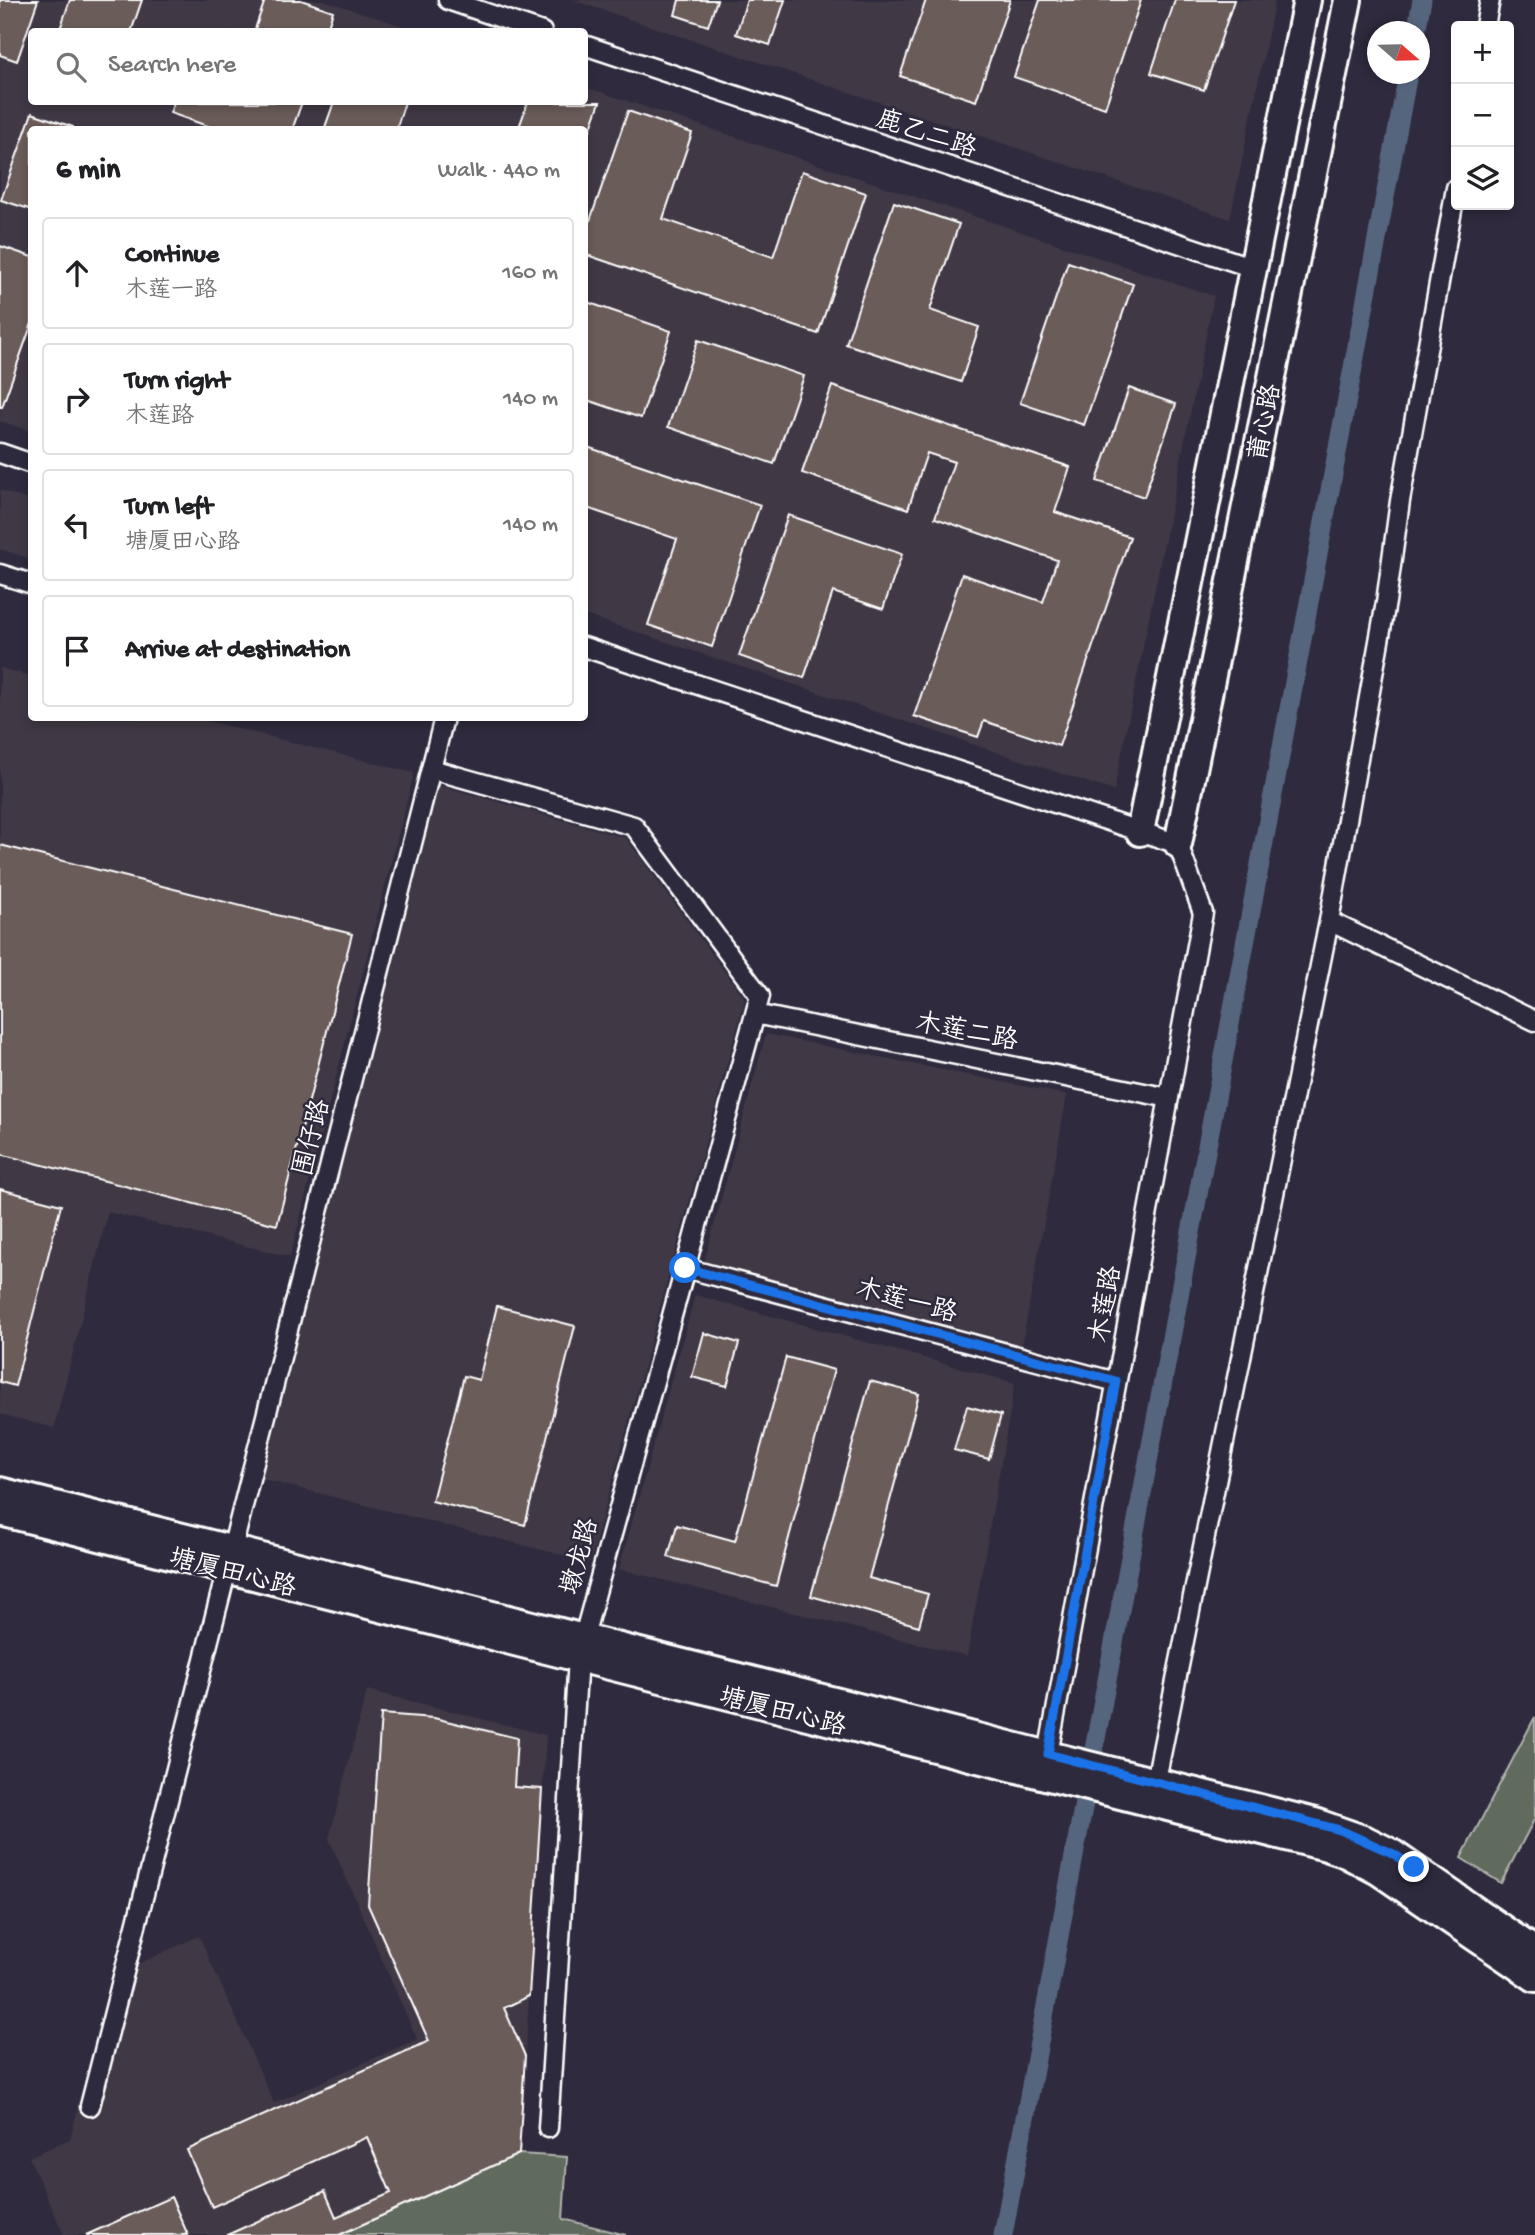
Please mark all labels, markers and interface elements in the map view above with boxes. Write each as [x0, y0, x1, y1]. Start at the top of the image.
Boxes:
north arrow [1367, 21, 1430, 84]
map controls [1451, 21, 1514, 210]
button: + [1451, 21, 1514, 84]
search box [28, 28, 588, 105]
icon: search [52, 48, 90, 86]
text: Search here [108, 51, 236, 82]
button: − [1451, 84, 1514, 147]
street label: 鹿乙二路 [871, 104, 980, 167]
button: layers [1451, 147, 1514, 210]
text: 6 min [56, 154, 120, 189]
text: Walk · 440 m [438, 158, 560, 185]
text: Continue [125, 241, 219, 272]
icon: ahead [58, 254, 96, 292]
text: 160 m [502, 260, 558, 287]
text: 木莲一路 [125, 278, 217, 305]
text: Turn right [125, 367, 229, 398]
icon: right [58, 380, 96, 418]
street label: 莆心路 [1243, 381, 1290, 464]
text: 140 m [503, 386, 558, 413]
text: 木莲路 [125, 404, 194, 431]
text: Turn left [125, 493, 213, 524]
icon: left [58, 506, 96, 544]
text: 140 m [503, 512, 558, 539]
text: 塘厦田心路 [125, 530, 240, 557]
icon: arrive [58, 632, 96, 670]
text: Arrive at destination [125, 636, 350, 667]
street label: 木莲二路 [912, 1007, 1021, 1060]
street label: 围仔路 [288, 1096, 339, 1180]
route start [669, 1252, 700, 1283]
street label: 木莲路 [1084, 1263, 1130, 1346]
street label: 木莲一路 [852, 1273, 961, 1332]
street label: 墩龙路 [555, 1515, 607, 1599]
street label: 塘厦田心路 [165, 1543, 299, 1606]
street label: 塘厦田心路 [715, 1682, 849, 1745]
route end [1398, 1851, 1429, 1882]

